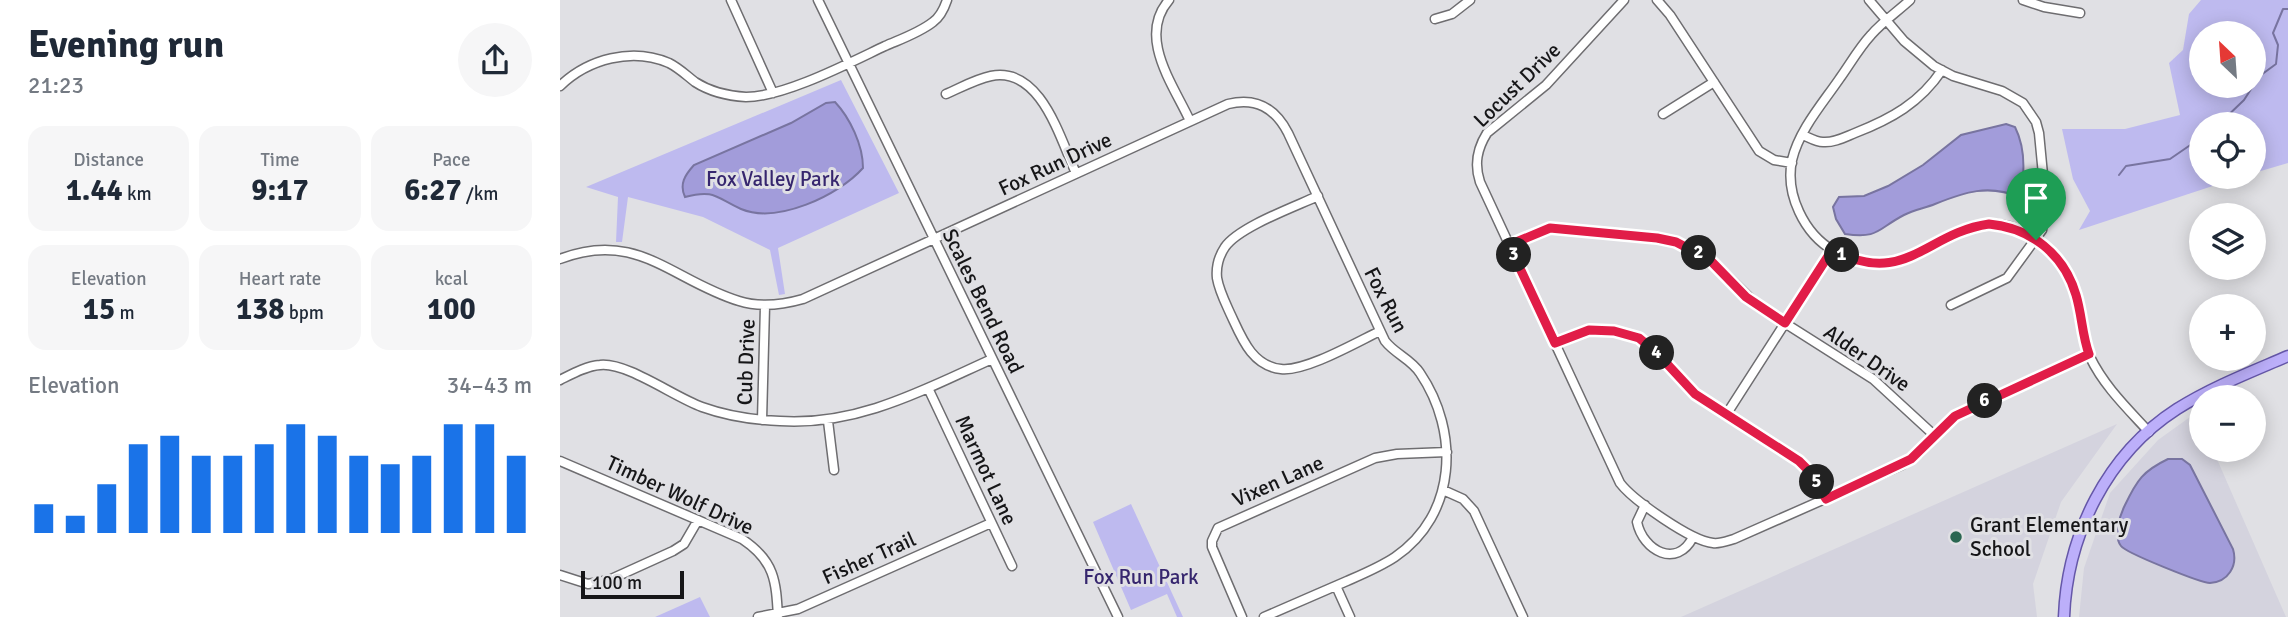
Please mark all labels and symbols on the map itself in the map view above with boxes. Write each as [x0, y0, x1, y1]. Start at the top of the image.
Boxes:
north arrow [2189, 21, 2266, 98]
street label: Locust Drive [1468, 37, 1566, 133]
street label: Fox Run Drive [994, 126, 1116, 202]
park label: Fox Valley Park [706, 166, 840, 192]
pin [2006, 168, 2066, 240]
street label: Scales Bend Road [937, 224, 1029, 378]
pin: 2 [1682, 236, 1716, 270]
pin: 3 [1496, 238, 1532, 272]
pin: 1 [1824, 238, 1860, 272]
street label: Fox Run [1358, 263, 1414, 337]
street label: Cub Drive [731, 318, 761, 406]
street label: Alder Drive [1819, 319, 1915, 397]
pin: 4 [1640, 336, 1674, 370]
pin: 6 [1968, 384, 2002, 418]
street label: Marmot Lane [949, 411, 1023, 529]
street label: Vixen Lane [1228, 449, 1328, 513]
street label: Timber Wolf Drive [602, 450, 758, 540]
pin: 5 [1800, 464, 1834, 500]
place label: Grant Elementary School [1970, 512, 2128, 562]
street label: Fisher Trail [818, 526, 920, 590]
marker: Grant Elementary School [1948, 529, 1964, 545]
park label: Fox Run Park [1083, 564, 1199, 590]
scale bar [581, 568, 684, 600]

